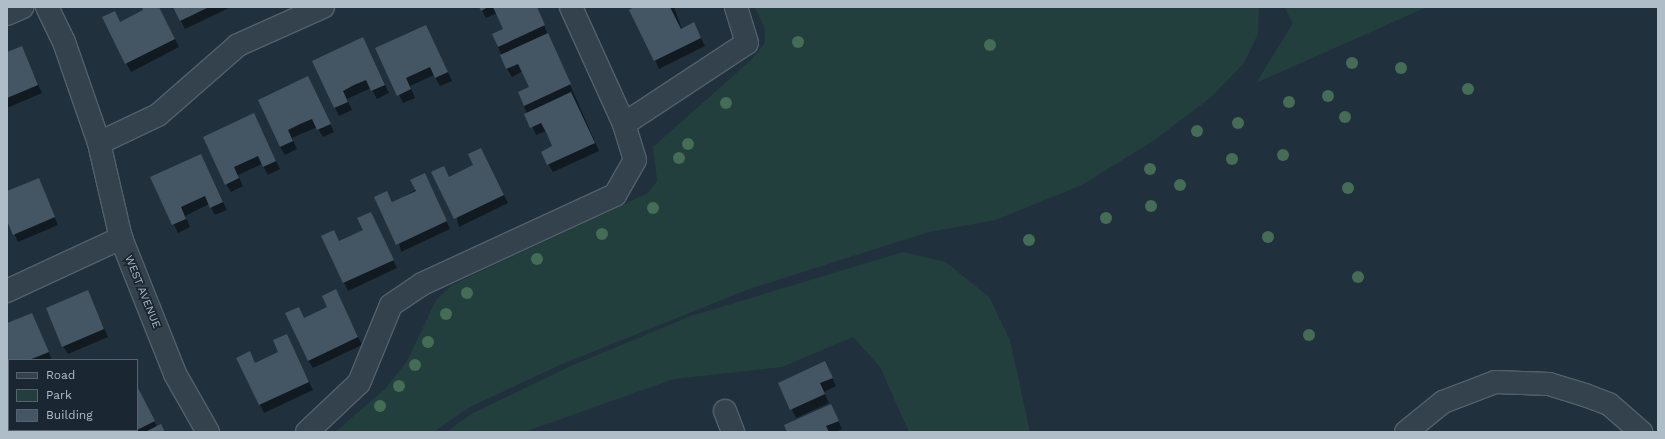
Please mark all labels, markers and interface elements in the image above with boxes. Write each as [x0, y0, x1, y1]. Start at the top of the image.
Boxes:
street label: WEST AVENUE [121, 253, 163, 331]
legend [8, 359, 138, 431]
text: Road [46, 368, 75, 382]
text: Park [46, 388, 72, 402]
text: Building [46, 408, 93, 422]

